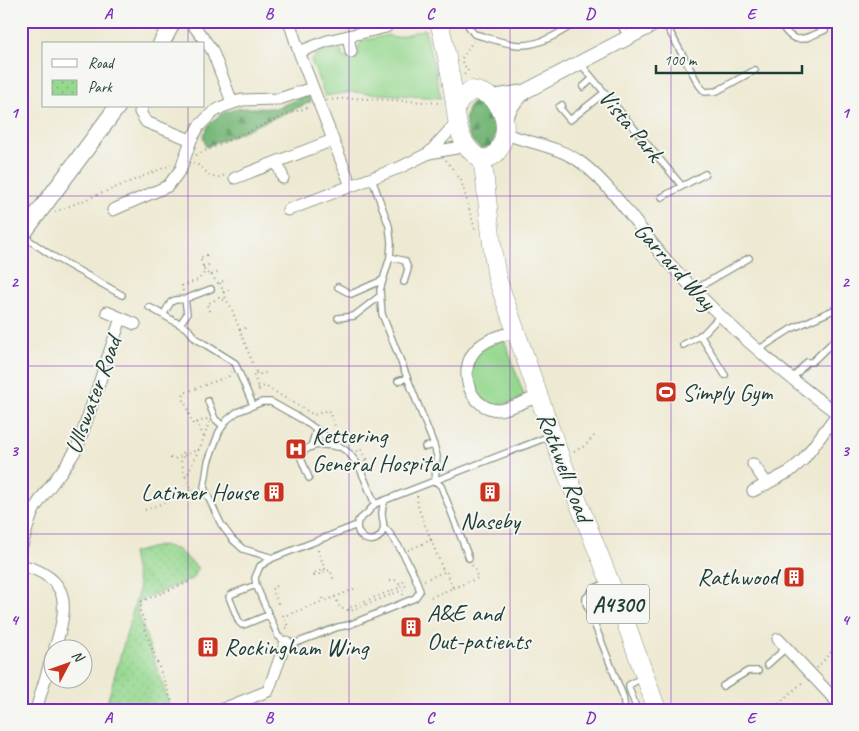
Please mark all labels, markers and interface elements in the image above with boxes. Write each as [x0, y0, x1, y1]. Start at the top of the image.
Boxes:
text: A [104, 4, 114, 24]
text: B [265, 4, 275, 24]
text: C [426, 4, 436, 24]
text: D [585, 4, 596, 24]
text: E [747, 4, 758, 24]
legend [42, 42, 205, 108]
scale bar [656, 42, 803, 74]
text: 100 m [664, 51, 698, 70]
text: Road [88, 54, 115, 73]
text: Park [88, 78, 113, 97]
street label: Vista Park [592, 83, 671, 169]
text: 1 [10, 103, 19, 123]
text: 1 [841, 103, 850, 123]
street label: Garrard Way [628, 216, 724, 318]
text: 2 [10, 272, 19, 292]
text: 2 [841, 272, 850, 292]
street label: Ullswater Road [58, 329, 129, 458]
place label: Simply Gym [682, 377, 773, 407]
sports icon: Simply Gym [654, 380, 678, 404]
street label: Rothwell Road [530, 408, 601, 529]
place label: Kettering General Hospital [312, 420, 448, 478]
hospital icon: Kettering General Hospital [284, 437, 308, 461]
text: 3 [10, 441, 19, 461]
text: 3 [841, 441, 850, 461]
place label: Latimer House [141, 477, 260, 507]
building icon: Latimer House [262, 480, 286, 504]
building icon: Naseby [478, 480, 502, 504]
place label: Naseby [460, 506, 522, 536]
place label: Rathwood [697, 562, 782, 592]
building icon: Rathwood [782, 565, 806, 589]
road number: A4300 [587, 584, 649, 624]
place label: A&E and Out-patients [427, 598, 532, 656]
text: 4 [10, 610, 19, 630]
text: 4 [841, 610, 850, 630]
building icon: A&E and Out-patients [399, 615, 423, 639]
place label: Rockingham Wing [224, 632, 370, 662]
building icon: Rockingham Wing [196, 635, 220, 659]
north arrow [42, 638, 92, 688]
text: N [68, 647, 88, 666]
text: A [104, 708, 114, 728]
text: B [265, 708, 275, 728]
text: C [426, 708, 436, 728]
text: D [585, 708, 596, 728]
text: E [747, 708, 758, 728]

